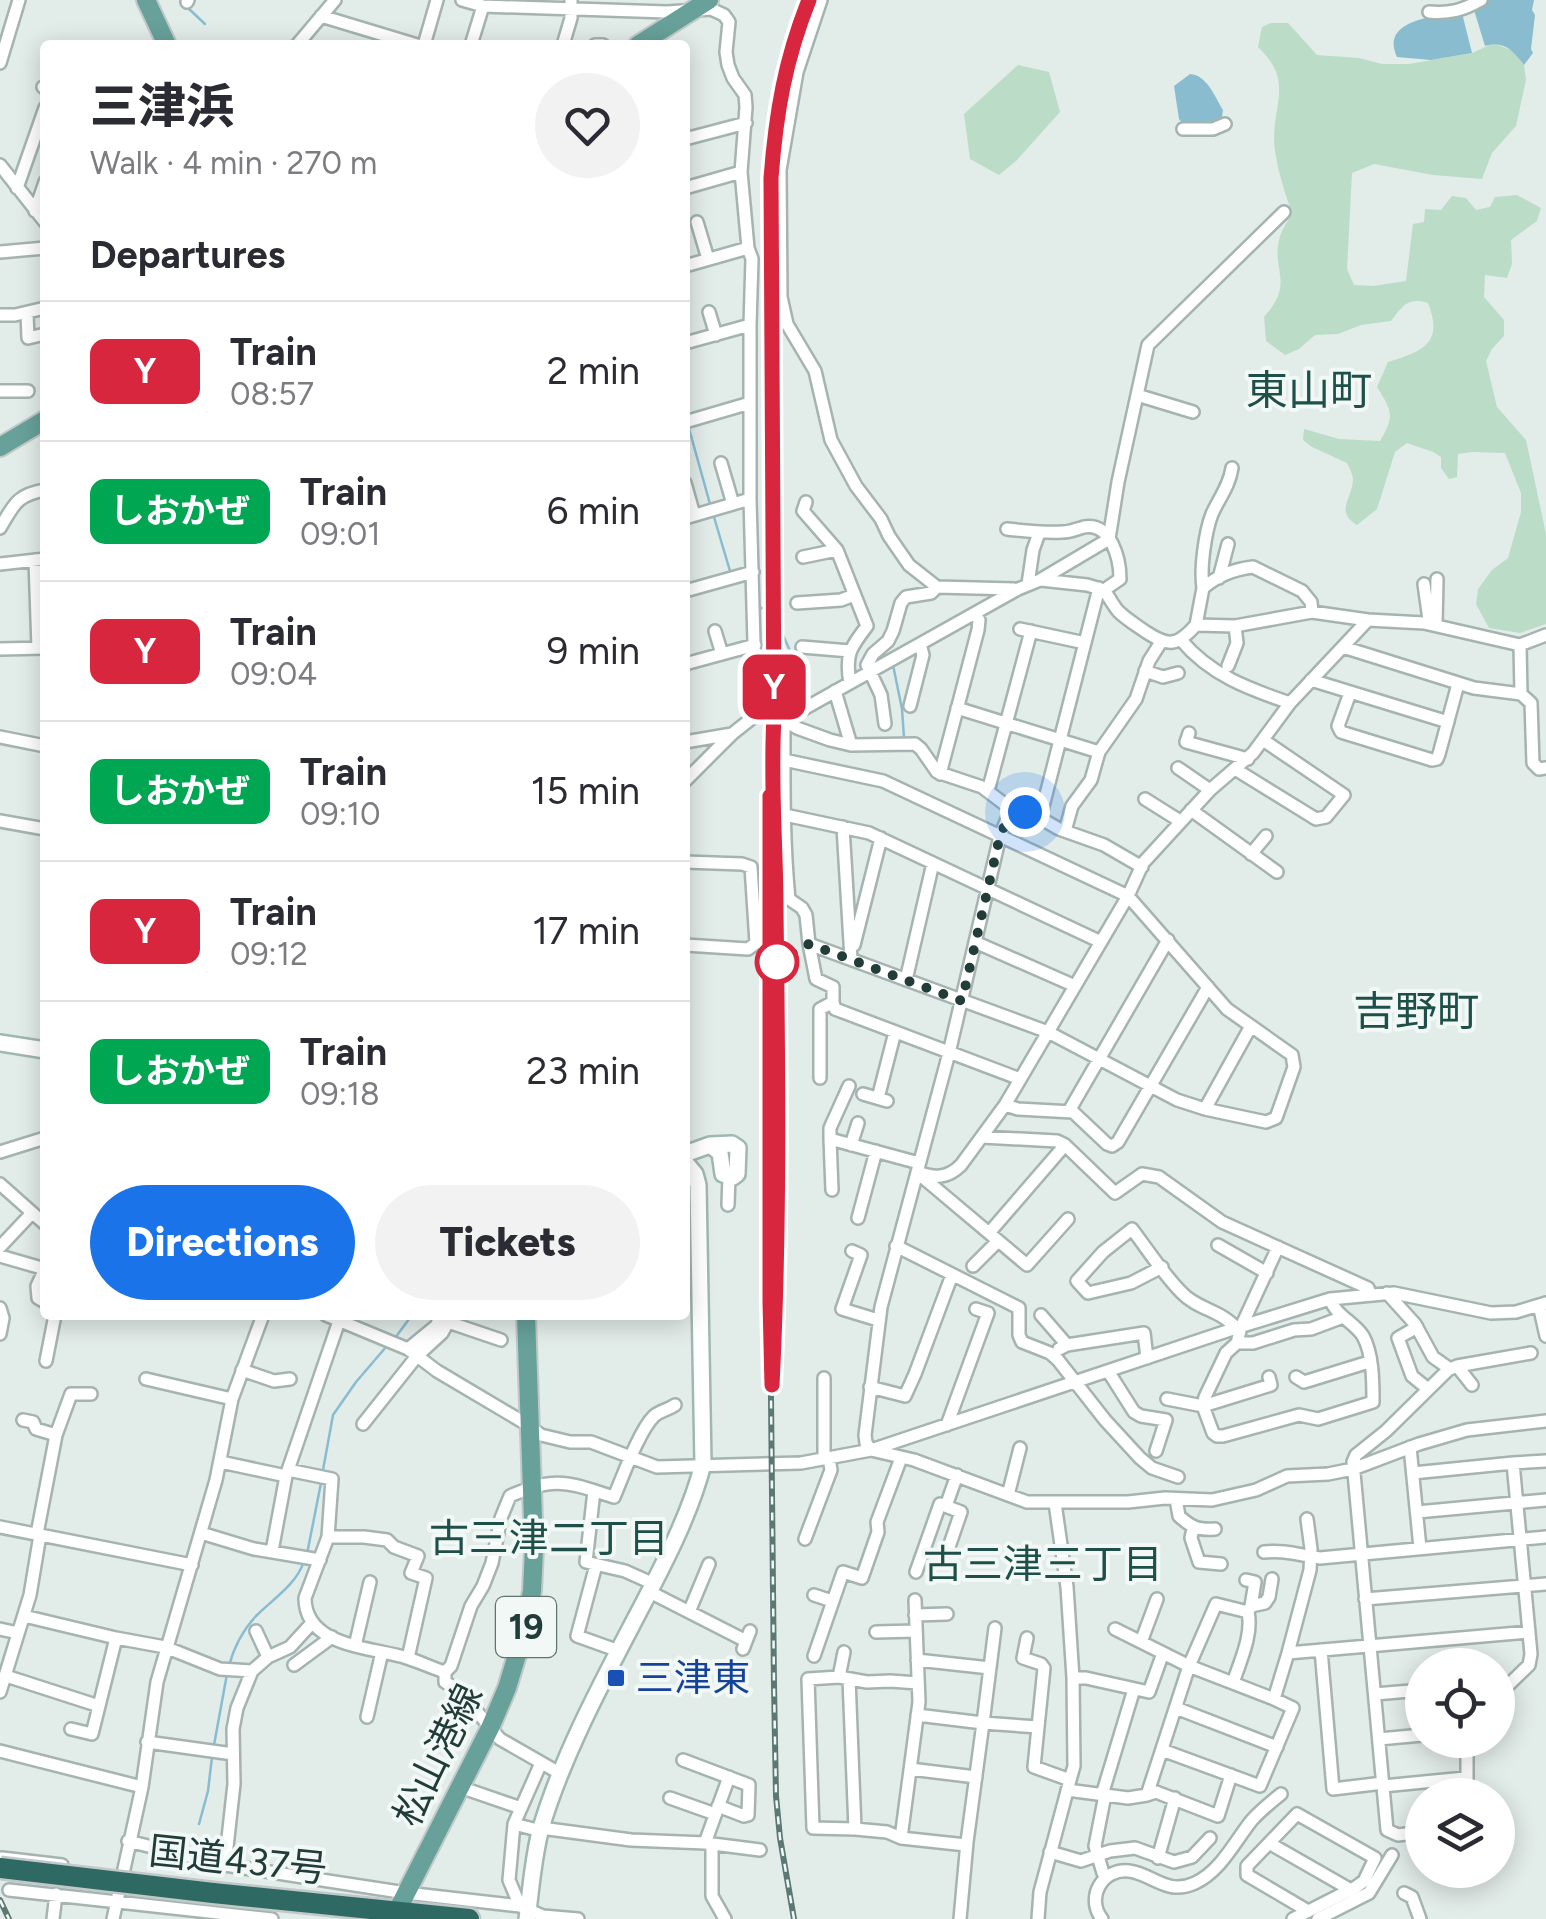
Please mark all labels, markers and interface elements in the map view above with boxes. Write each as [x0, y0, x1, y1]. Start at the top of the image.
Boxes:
button: heart [535, 73, 640, 178]
text: 三津浜 [90, 77, 234, 135]
text: Walk · 4 min · 270 m [90, 144, 377, 182]
text: Departures [90, 232, 285, 278]
text: Train [230, 329, 317, 375]
text: 2 min [547, 348, 640, 394]
text: Y [134, 350, 156, 392]
district label: 東山町 [1246, 365, 1372, 416]
text: 08:57 [230, 375, 314, 413]
text: Train [300, 469, 387, 515]
text: 6 min [547, 488, 640, 534]
text: しおかぜ [110, 490, 250, 532]
text: 09:01 [300, 515, 380, 553]
text: Train [230, 609, 317, 655]
text: 9 min [547, 628, 640, 674]
text: Y [134, 630, 156, 672]
line badge: Y [742, 654, 806, 720]
text: 09:04 [230, 655, 317, 693]
text: Y [763, 666, 785, 708]
text: Train [300, 749, 387, 795]
text: 15 min [531, 768, 640, 814]
text: しおかぜ [110, 770, 250, 812]
your location [1000, 787, 1050, 837]
text: 09:10 [300, 795, 380, 833]
text: Train [230, 889, 317, 935]
text: 17 min [532, 908, 640, 954]
text: Y [134, 910, 156, 952]
text: 09:12 [230, 935, 308, 973]
unlabelled marker [756, 941, 798, 983]
district label: 吉野町 [1353, 986, 1479, 1037]
text: Train [300, 1029, 387, 1075]
text: 23 min [526, 1048, 640, 1094]
text: しおかぜ [110, 1050, 250, 1092]
text: 09:18 [300, 1075, 380, 1113]
button: Directions [90, 1185, 355, 1300]
button: Tickets [375, 1185, 640, 1300]
district label: 古三津二丁目 [429, 1514, 669, 1562]
district label: 古三津三丁目 [923, 1540, 1163, 1588]
road number: 19 [496, 1597, 556, 1657]
map controls [1405, 1648, 1515, 1888]
button: locate [1405, 1648, 1515, 1758]
place label: 三津東 [636, 1655, 750, 1701]
marker: 三津東 [605, 1667, 627, 1689]
street label: 松山港線 [384, 1677, 492, 1833]
button: layers [1405, 1778, 1515, 1888]
street label: 国道437号 [147, 1828, 329, 1892]

